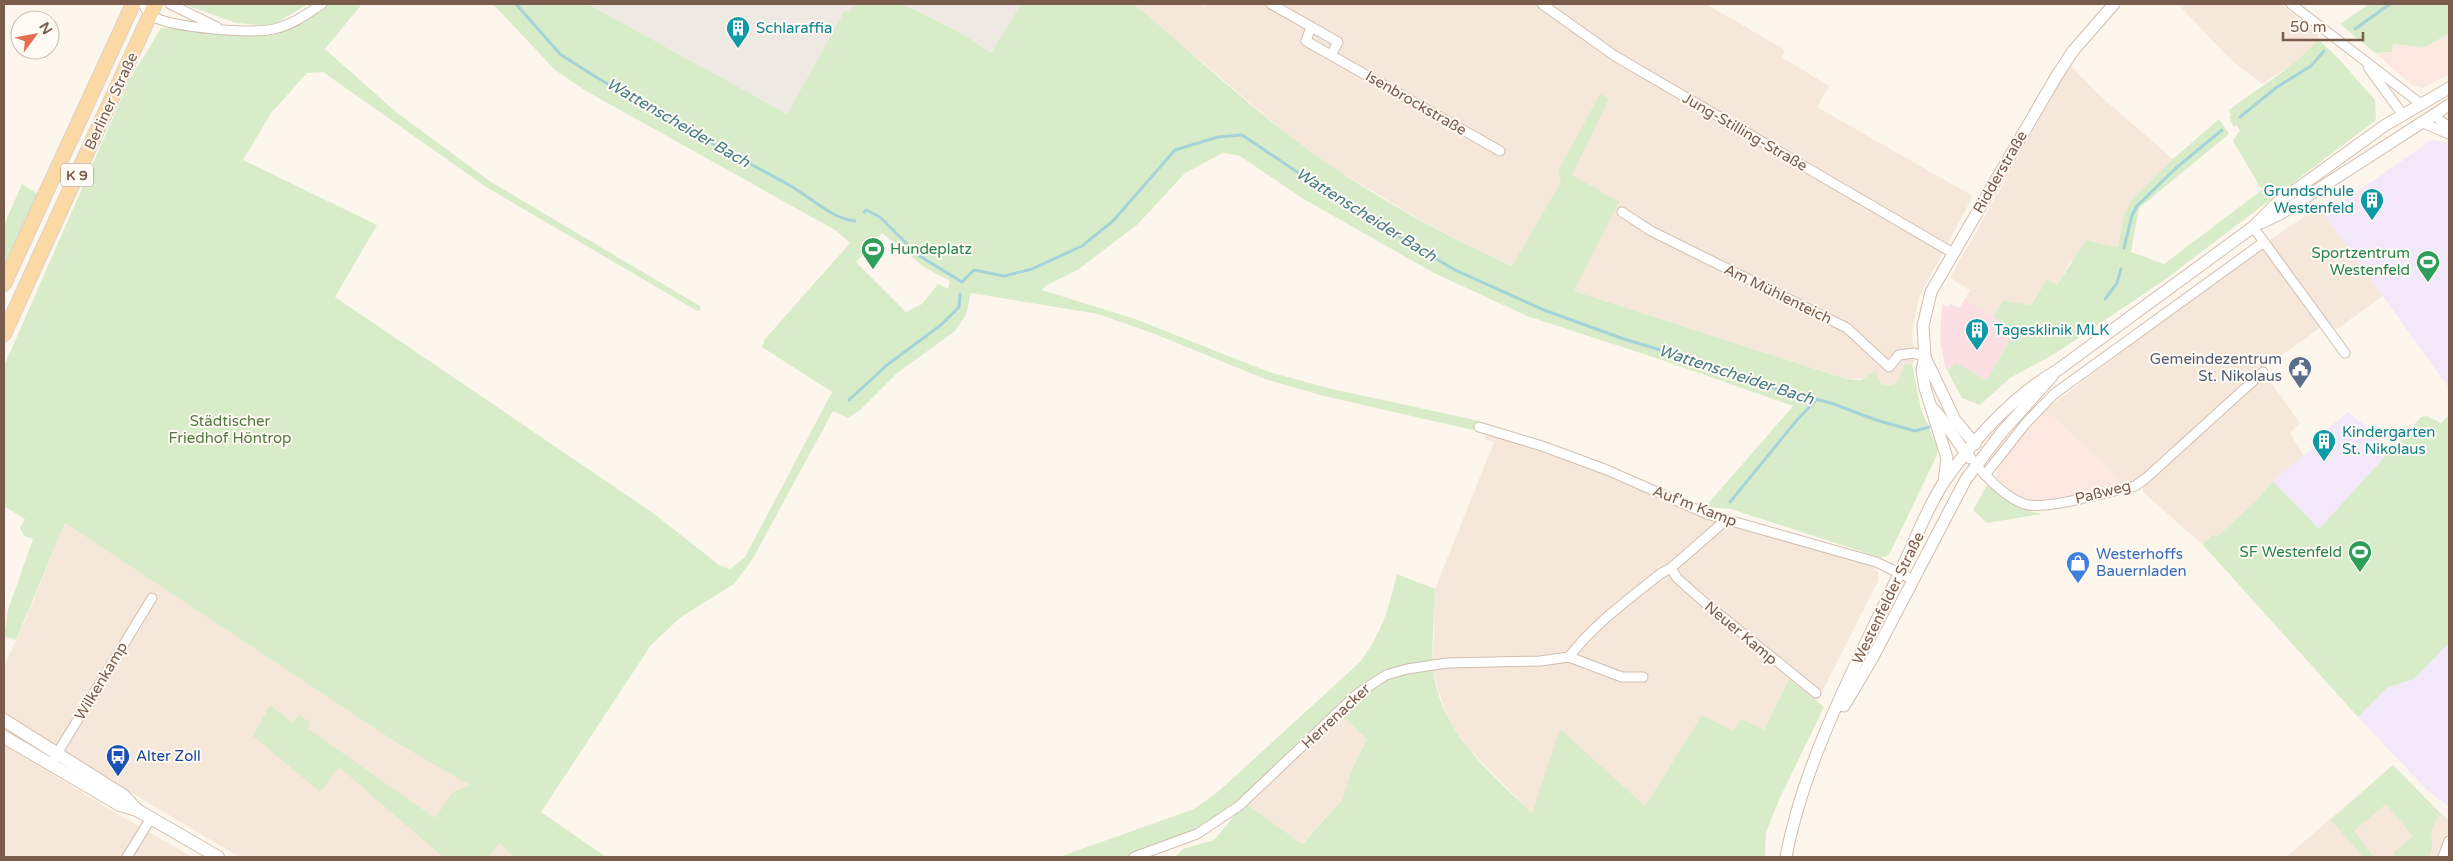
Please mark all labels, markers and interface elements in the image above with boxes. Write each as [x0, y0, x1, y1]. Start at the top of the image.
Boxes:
north arrow [10, 10, 60, 60]
scale bar [2283, 10, 2363, 42]
building icon: Schlaraffia [725, 15, 751, 49]
text: 50 m [2290, 18, 2327, 36]
text: N [35, 19, 56, 38]
place label: Schlaraffia [756, 19, 832, 37]
street label: Berliner Straße [81, 49, 141, 153]
street label: Isenbrockstraße [1362, 67, 1470, 139]
water label: Wattenscheider Bach [603, 74, 754, 173]
street label: Jung-Stilling-Straße [1679, 89, 1811, 175]
street label: Ridderstraße [1969, 128, 2031, 216]
road number: K 9 [61, 164, 93, 186]
water label: Wattenscheider Bach [1292, 164, 1441, 267]
place label: Grundschule Westenfeld [2264, 182, 2354, 217]
building icon: Grundschule Westenfeld [2359, 187, 2385, 221]
sports icon: Hundeplatz [860, 236, 886, 270]
place label: Hundeplatz [890, 240, 972, 258]
place label: Sportzentrum Westenfeld [2312, 244, 2410, 279]
sports icon: Sportzentrum Westenfeld [2415, 249, 2441, 283]
street label: Am Mühlenteich [1721, 260, 1835, 328]
building icon: Tagesklinik MLK [1964, 317, 1990, 351]
place label: Tagesklinik MLK [1994, 321, 2109, 339]
water label: Wattenscheider Bach [1656, 340, 1817, 410]
place label: Gemeindezentrum St. Nikolaus [2150, 350, 2282, 385]
public building icon: Gemeindezentrum St. Nikolaus [2287, 355, 2313, 389]
park label: Städtischer Friedhof Höntrop [169, 412, 292, 447]
place label: Kindergarten St. Nikolaus [2342, 423, 2435, 458]
building icon: Kindergarten St. Nikolaus [2311, 428, 2337, 462]
street label: Paßweg [2073, 476, 2133, 508]
street label: Auf'm Kamp [1650, 482, 1740, 530]
street label: Westenfelder Straße [1848, 529, 1928, 667]
sports icon: SF Westenfeld [2347, 539, 2373, 573]
place label: SF Westenfeld [2240, 543, 2342, 561]
place label: Westerhoffs Bauernladen [2096, 545, 2187, 580]
shop icon: Westerhoffs Bauernladen [2065, 550, 2091, 584]
street label: Neuer Kamp [1701, 597, 1781, 669]
street label: Wilkenkamp [71, 639, 131, 723]
street label: Herrenacker [1298, 680, 1374, 752]
bus stop icon: Alter Zoll [105, 743, 131, 777]
place label: Alter Zoll [136, 747, 201, 765]

